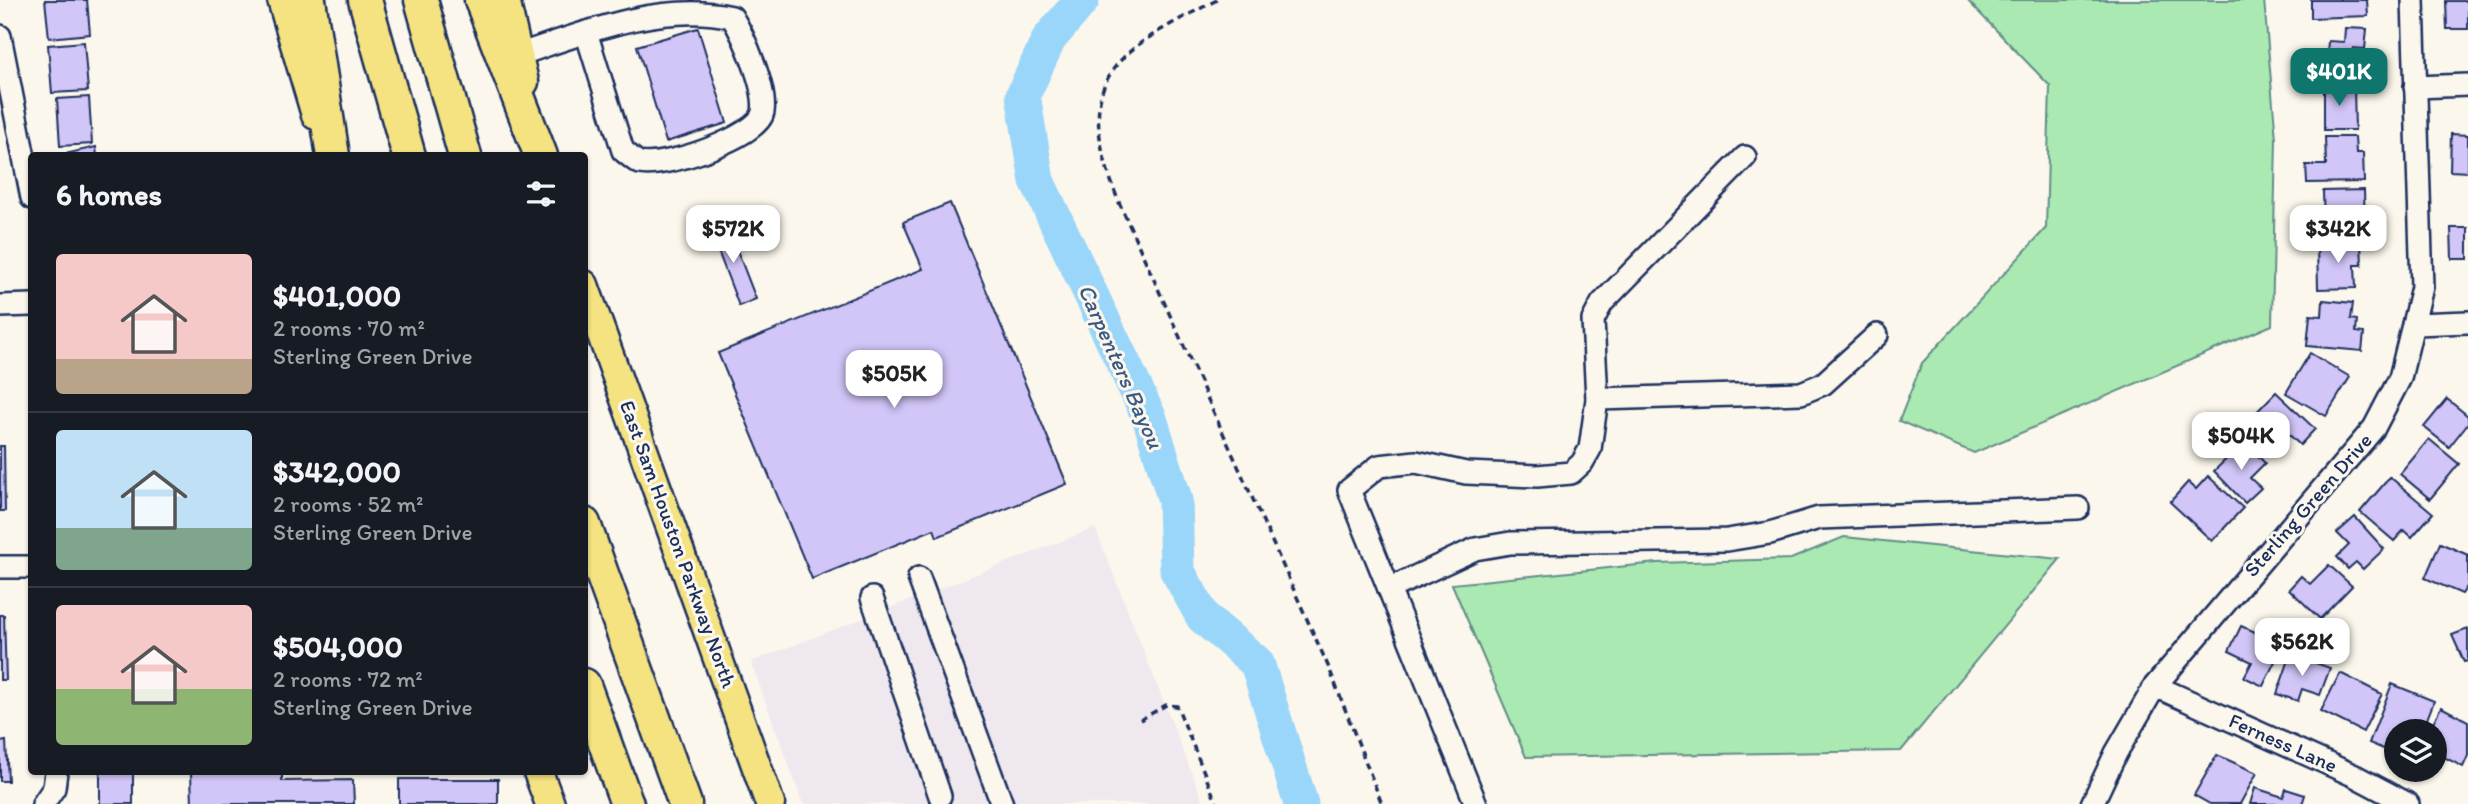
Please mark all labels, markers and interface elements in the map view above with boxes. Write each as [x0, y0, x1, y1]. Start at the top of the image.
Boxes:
pin: $401K [2290, 48, 2388, 108]
text: $401K [2306, 57, 2372, 85]
icon: filters [522, 175, 560, 213]
text: 6 homes [56, 176, 162, 213]
pin: $572K [684, 205, 782, 265]
pin: $342K [2289, 205, 2387, 265]
text: $572K [702, 214, 764, 242]
text: $342K [2306, 214, 2370, 242]
text: $401,000 [273, 277, 401, 314]
water label: Carpenters Bayou [1072, 279, 1170, 454]
icon: home [112, 282, 196, 366]
text: 2 rooms · 70 m² [273, 314, 425, 342]
text: Sterling Green Drive [273, 342, 473, 370]
pin: $505K [845, 350, 943, 410]
text: $505K [862, 359, 926, 387]
street label: East Sam Houston Parkway North [615, 397, 742, 692]
pin: $504K [2192, 412, 2290, 472]
text: $504K [2208, 421, 2274, 449]
street label: Sterling Green Drive [2238, 428, 2377, 582]
text: $342,000 [273, 453, 401, 490]
icon: home [112, 458, 196, 542]
text: 2 rooms · 52 m² [273, 490, 423, 518]
text: Sterling Green Drive [273, 518, 473, 546]
pin: $562K [2253, 618, 2351, 678]
text: $562K [2271, 627, 2333, 655]
text: $504,000 [273, 628, 403, 665]
icon: home [112, 633, 196, 717]
text: 2 rooms · 72 m² [273, 665, 423, 693]
text: Sterling Green Drive [273, 693, 473, 721]
street label: Ferness Lane [2225, 708, 2341, 778]
map controls [2384, 719, 2447, 782]
button: layers [2384, 719, 2447, 782]

